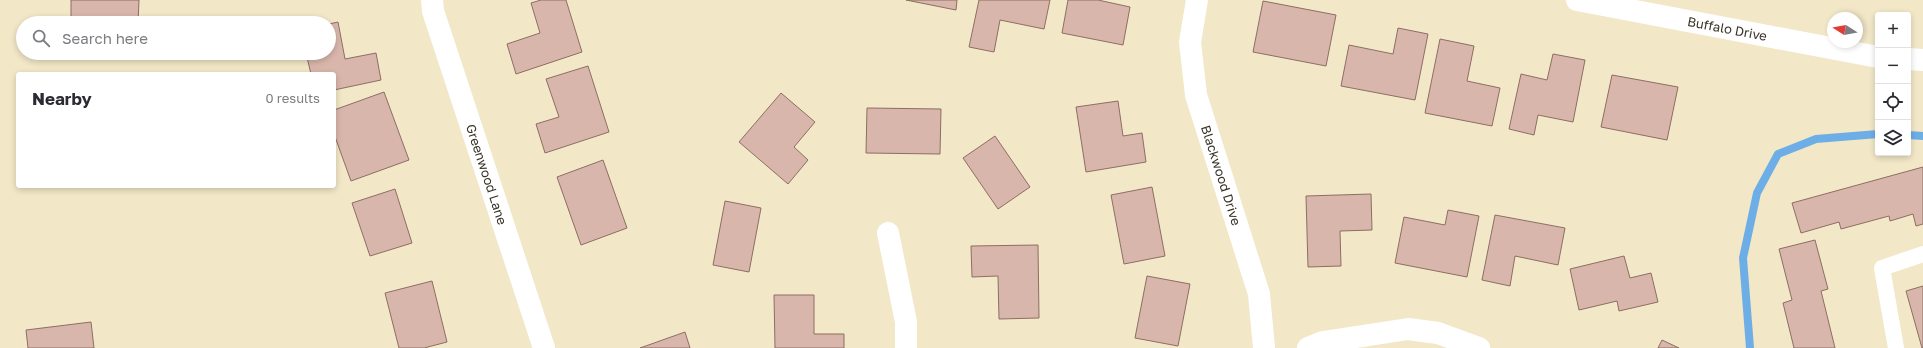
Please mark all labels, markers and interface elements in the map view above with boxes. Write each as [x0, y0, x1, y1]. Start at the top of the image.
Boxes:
north arrow [1827, 12, 1863, 48]
map controls [1875, 12, 1911, 156]
button: + [1875, 12, 1911, 48]
street label: Buffalo Drive [1686, 13, 1768, 44]
search box [16, 16, 336, 60]
icon: search [30, 27, 52, 49]
text: Search here [62, 29, 148, 47]
button: − [1875, 48, 1911, 84]
button: locate [1875, 84, 1911, 120]
text: Nearby [32, 88, 92, 109]
text: 0 results [265, 90, 320, 106]
button: layers [1875, 120, 1911, 156]
street label: Greenwood Lane [463, 122, 511, 227]
street label: Blackwood Drive [1198, 123, 1245, 227]

